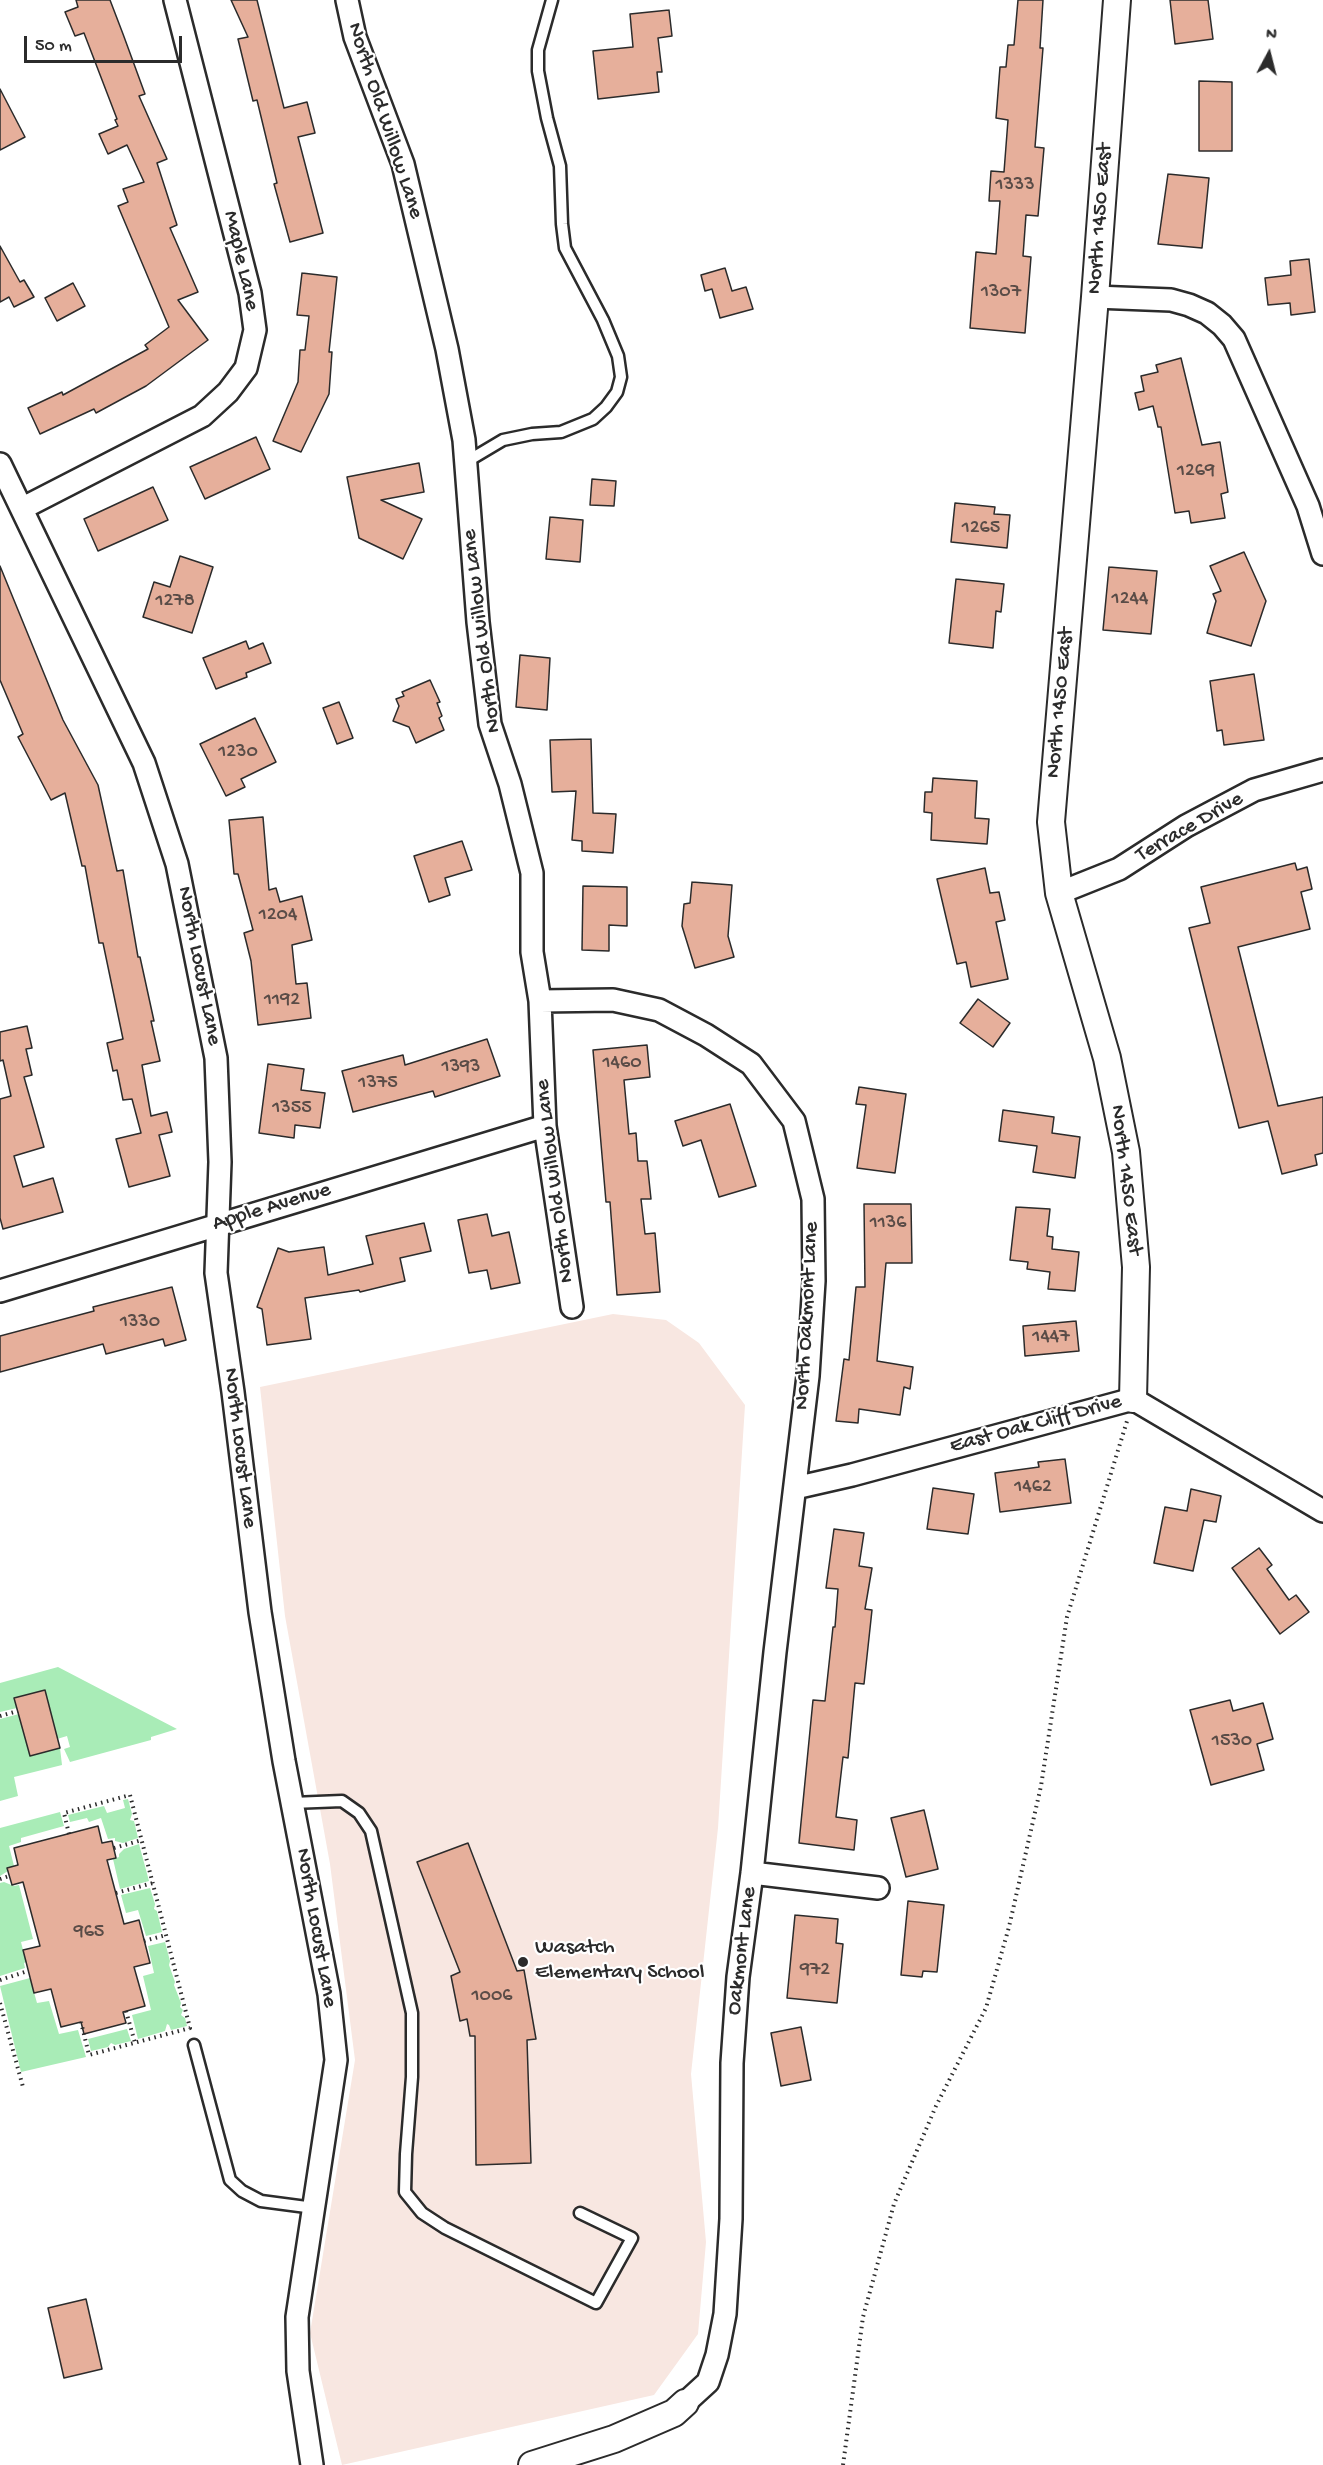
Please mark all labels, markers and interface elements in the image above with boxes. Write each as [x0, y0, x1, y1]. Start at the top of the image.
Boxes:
street label: North Old Willow Lane [340, 20, 428, 222]
scale bar [27, 24, 184, 62]
north arrow [1239, 24, 1299, 84]
text: N [1265, 26, 1278, 46]
text: 50 m [35, 36, 72, 57]
street label: North 1450 East [1083, 143, 1119, 295]
house number: 1333 [995, 174, 1035, 198]
street label: Maple Lane [216, 208, 264, 314]
house number: 1307 [981, 281, 1021, 305]
house number: 1269 [1177, 460, 1215, 484]
house number: 1265 [962, 517, 1000, 541]
street label: North Old Willow Lane [457, 528, 509, 734]
house number: 1244 [1112, 588, 1148, 612]
house number: 1278 [155, 590, 195, 614]
street label: North 1450 East [1041, 627, 1081, 779]
house number: 1230 [218, 741, 258, 765]
street label: Terrace Drive [1132, 787, 1248, 869]
street label: North Locust Lane [170, 884, 226, 1048]
house number: 1204 [259, 904, 297, 928]
house number: 1192 [264, 989, 300, 1013]
house number: 1460 [602, 1052, 642, 1076]
house number: 1393 [442, 1056, 480, 1080]
house number: 1375 [358, 1072, 398, 1096]
street label: North Old Willow Lane [530, 1078, 582, 1284]
house number: 1355 [272, 1097, 312, 1121]
street label: North 1450 East [1103, 1103, 1147, 1257]
street label: Apple Avenue [210, 1178, 334, 1238]
house number: 1136 [870, 1212, 906, 1236]
street label: North Oakmont Lane [790, 1221, 826, 1411]
house number: 1330 [120, 1311, 160, 1335]
house number: 1447 [1032, 1326, 1070, 1350]
street label: North Locust Lane [216, 1366, 262, 1530]
street label: East Oak Cliff Drive [947, 1389, 1125, 1461]
house number: 1462 [1014, 1476, 1052, 1500]
house number: 1530 [1212, 1730, 1252, 1754]
street label: North Locust Lane [288, 1846, 342, 2010]
street label: Oakmont Lane [722, 1885, 764, 2017]
house number: 965 [74, 1921, 104, 1945]
place label: Wasatch Elementary School [535, 1936, 705, 1988]
marker: Wasatch Elementary School [516, 1955, 530, 1969]
house number: 972 [800, 1959, 830, 1983]
house number: 1006 [472, 1985, 512, 2009]

